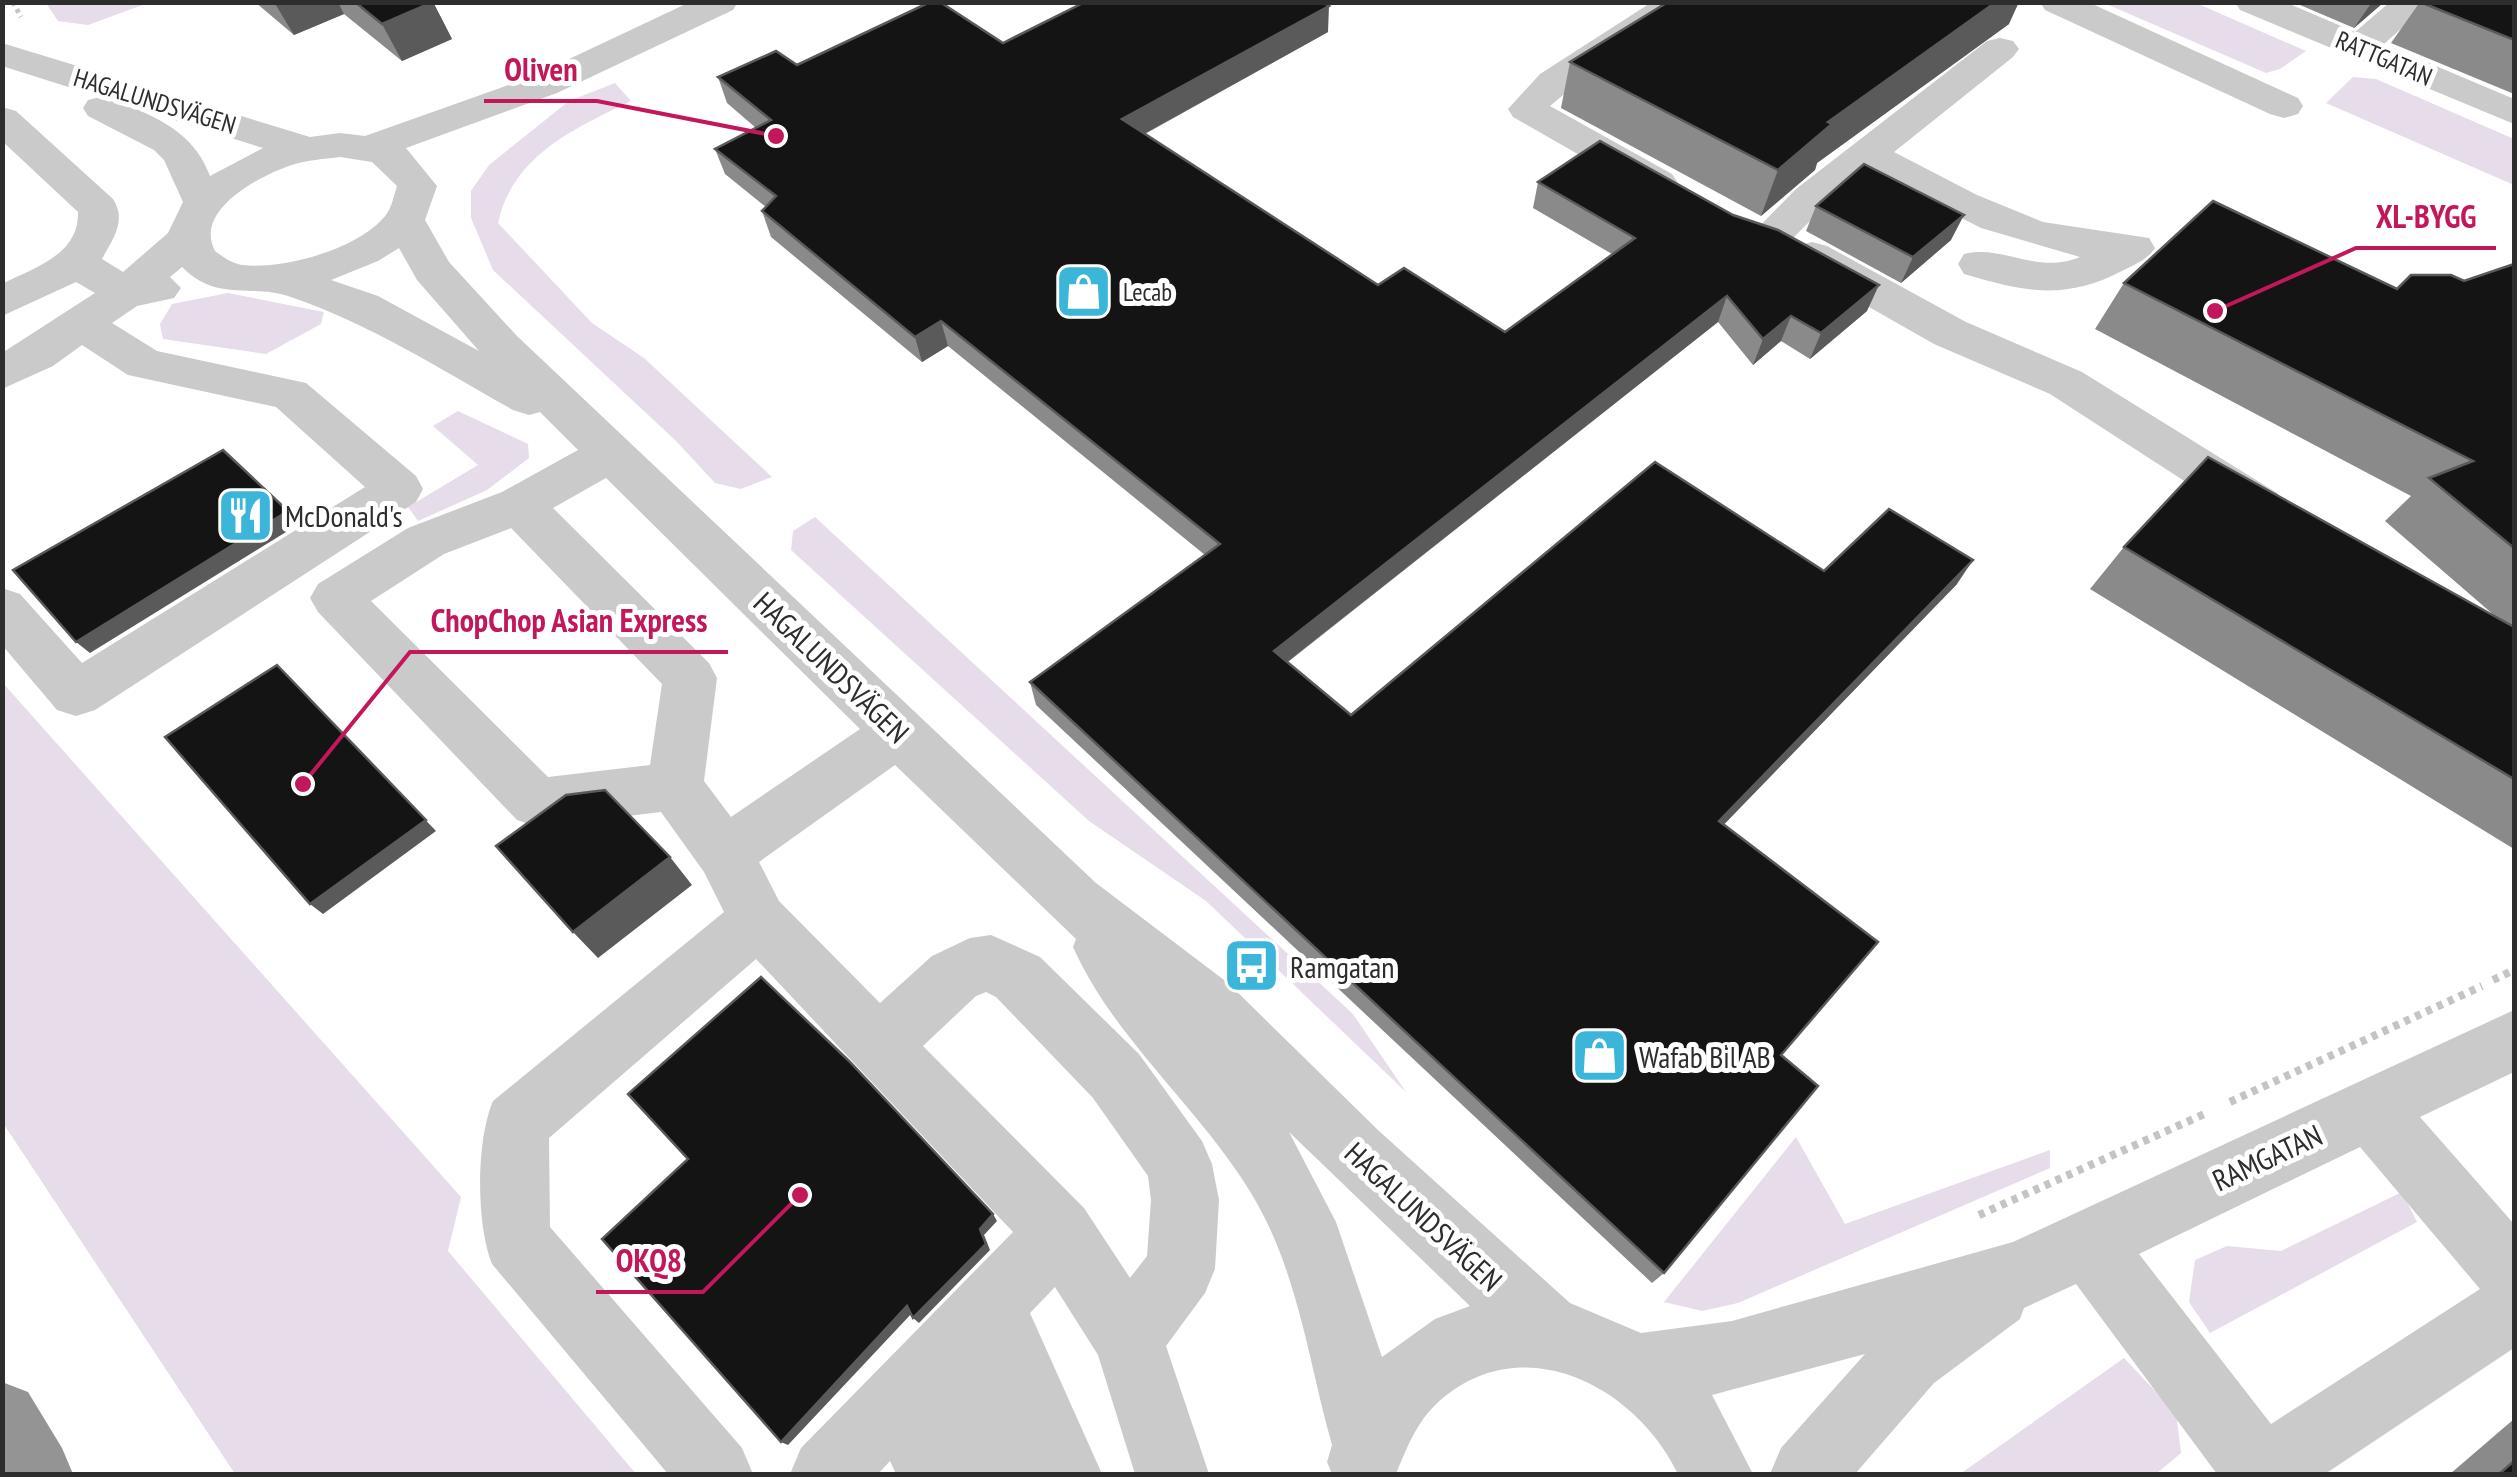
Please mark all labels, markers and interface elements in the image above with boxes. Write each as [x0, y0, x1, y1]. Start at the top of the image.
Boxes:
street label: RATTGATAN [2331, 23, 2437, 93]
callout: Oliven [484, 39, 597, 101]
text: Oliven [504, 48, 578, 90]
street label: HAGALUNDSVÄGEN [70, 61, 240, 141]
callout: XL-BYGG [2356, 186, 2496, 248]
text: XL-BYGG [2376, 195, 2476, 237]
shop icon: Lecab [1054, 262, 1114, 322]
place label: Lecab [1123, 276, 1172, 308]
restaurant icon: McDonald's [216, 485, 276, 545]
place label: McDonald's [285, 496, 403, 535]
street label: HAGALUNDSVÄGEN [746, 583, 918, 751]
callout: ChopChop Asian Express [410, 590, 728, 652]
text: ChopChop Asian Express [431, 599, 707, 641]
bus stop icon: Ramgatan [1221, 936, 1281, 996]
place label: Ramgatan [1290, 947, 1394, 986]
shop icon: Wafab Bil AB [1570, 1026, 1630, 1086]
place label: Wafab Bil AB [1639, 1037, 1771, 1076]
street label: RAMGATAN [2206, 1115, 2328, 1199]
street label: HAGALUNDSVÄGEN [1337, 1133, 1511, 1299]
callout: OKQ8 [596, 1230, 703, 1292]
text: OKQ8 [616, 1239, 682, 1281]

